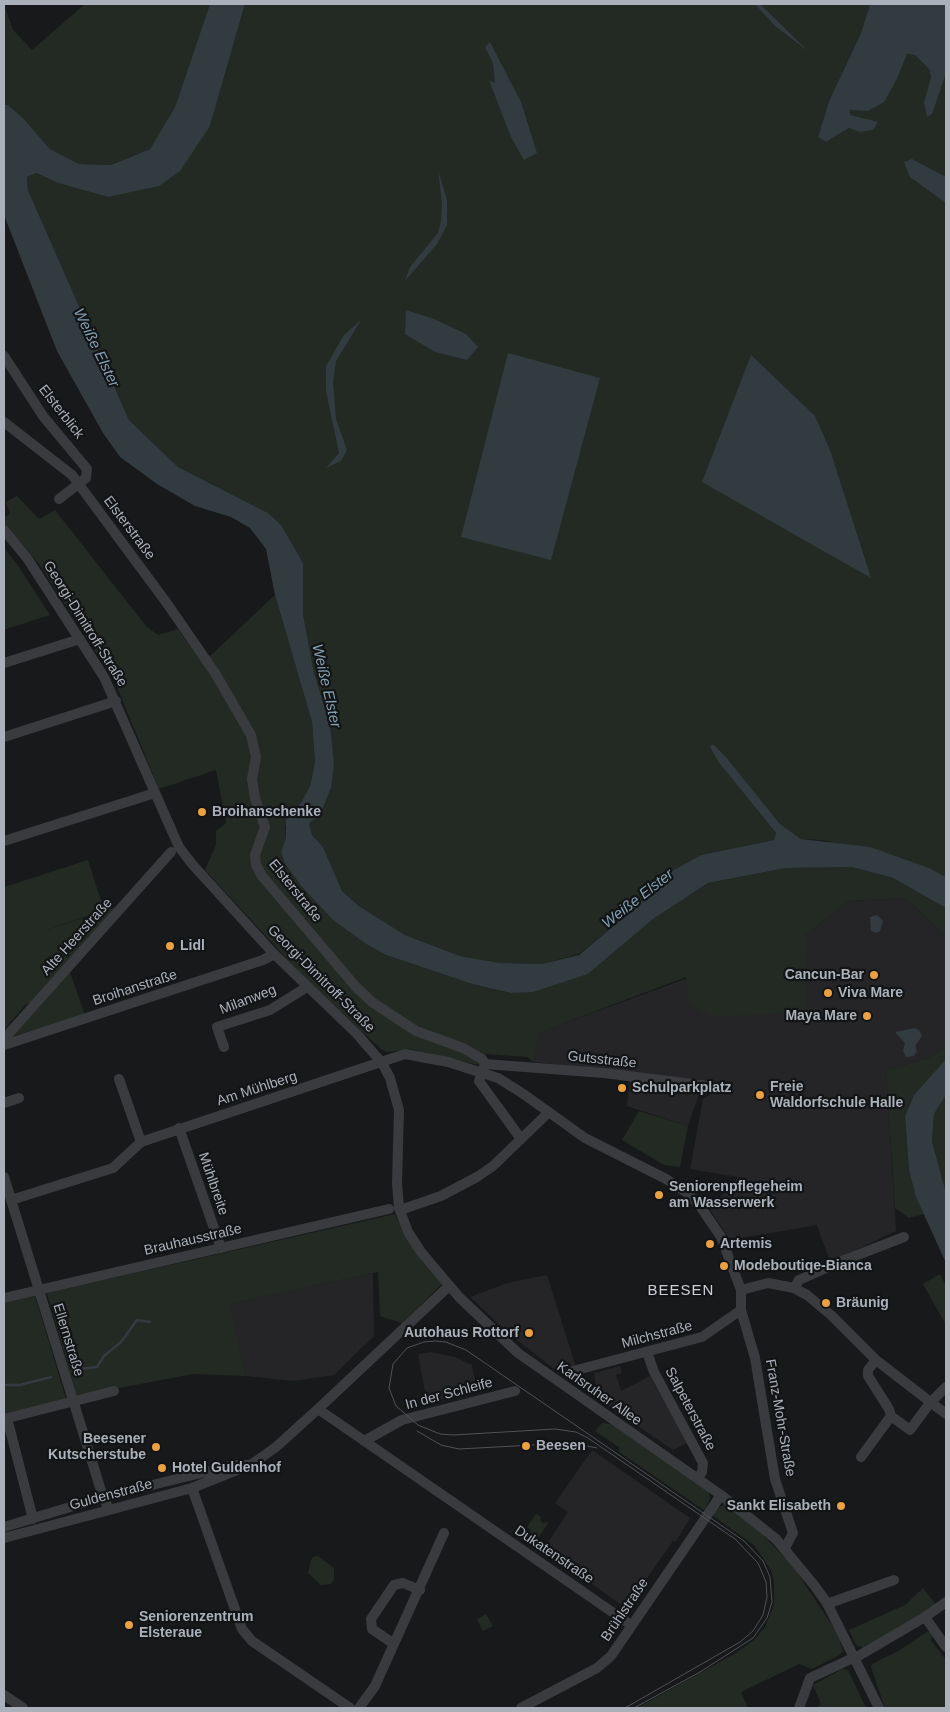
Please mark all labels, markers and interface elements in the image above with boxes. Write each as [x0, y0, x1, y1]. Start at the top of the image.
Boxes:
water label: Weiße Elster [69, 306, 123, 390]
street label: Elsterblick [35, 382, 87, 442]
street label: Elsterstraße [100, 493, 158, 563]
street label: Georgi-Dimitroff-Straße [39, 558, 131, 690]
water label: Weiße Elster [308, 642, 344, 730]
place label: Broihanschenke [212, 804, 321, 820]
marker: Broihanschenke [196, 806, 208, 818]
street label: Elsterstraße [265, 856, 325, 926]
water label: Weiße Elster [599, 866, 677, 932]
street label: Alte Heerstraße [38, 895, 116, 979]
street label: Georgi-Dimitroff-Straße [264, 922, 378, 1036]
place label: Lidl [180, 938, 205, 954]
marker: Lidl [164, 940, 176, 952]
street label: Broihanstraße [91, 966, 179, 1010]
place label: Cancun-Bar [785, 967, 864, 983]
marker: Cancun-Bar [868, 969, 880, 981]
street label: Milanweg [217, 982, 279, 1018]
place label: Viva Mare [838, 985, 903, 1001]
marker: Viva Mare [822, 987, 834, 999]
place label: Maya Mare [785, 1008, 857, 1024]
marker: Maya Mare [861, 1010, 873, 1022]
street label: Gutsstraße [567, 1048, 637, 1072]
street label: Am Mühlberg [215, 1068, 299, 1110]
place label: Freie Waldorfschule Halle [770, 1079, 903, 1112]
place label: Schulparkplatz [632, 1080, 732, 1096]
marker: Schulparkplatz [616, 1082, 628, 1094]
marker: Freie Waldorfschule Halle [754, 1089, 766, 1101]
street label: Mühlbreite [194, 1150, 232, 1218]
place label: Seniorenpflegeheim am Wasserwerk [669, 1179, 803, 1212]
marker: Seniorenpflegeheim am Wasserwerk [653, 1189, 665, 1201]
street label: Brauhausstraße [143, 1221, 243, 1259]
place label: Artemis [720, 1236, 772, 1252]
marker: Artemis [704, 1238, 716, 1250]
place label: Modeboutiqe-Bianca [734, 1258, 872, 1274]
marker: Modeboutiqe-Bianca [718, 1260, 730, 1272]
district label: BEESEN [647, 1282, 715, 1300]
place label: Bräunig [836, 1295, 889, 1311]
marker: Bräunig [820, 1297, 832, 1309]
street label: Ellernstraße [49, 1301, 87, 1379]
street label: Milchstraße [620, 1318, 694, 1352]
place label: Autohaus Rottorf [404, 1325, 519, 1341]
marker: Autohaus Rottorf [523, 1327, 535, 1339]
street label: Franz-Mohr-Straße [761, 1358, 799, 1478]
street label: Karlsruher Allee [553, 1359, 645, 1429]
street label: Salpeterstraße [661, 1365, 719, 1453]
street label: In der Schleife [404, 1374, 494, 1414]
place label: Beesener Kutscherstube [48, 1431, 146, 1464]
place label: Beesen [536, 1438, 586, 1454]
marker: Beesen [520, 1440, 532, 1452]
marker: Beesener Kutscherstube [150, 1441, 162, 1453]
place label: Hotel Guldenhof [172, 1460, 281, 1476]
marker: Hotel Guldenhof [156, 1462, 168, 1474]
street label: Guldenstraße [68, 1476, 154, 1514]
place label: Sankt Elisabeth [727, 1498, 831, 1514]
marker: Sankt Elisabeth [835, 1500, 847, 1512]
street label: Dukatenstraße [511, 1522, 597, 1588]
street label: Brühlstraße [598, 1575, 652, 1645]
place label: Seniorenzentrum Elsteraue [139, 1609, 253, 1641]
marker: Seniorenzentrum Elsteraue [123, 1619, 135, 1631]

